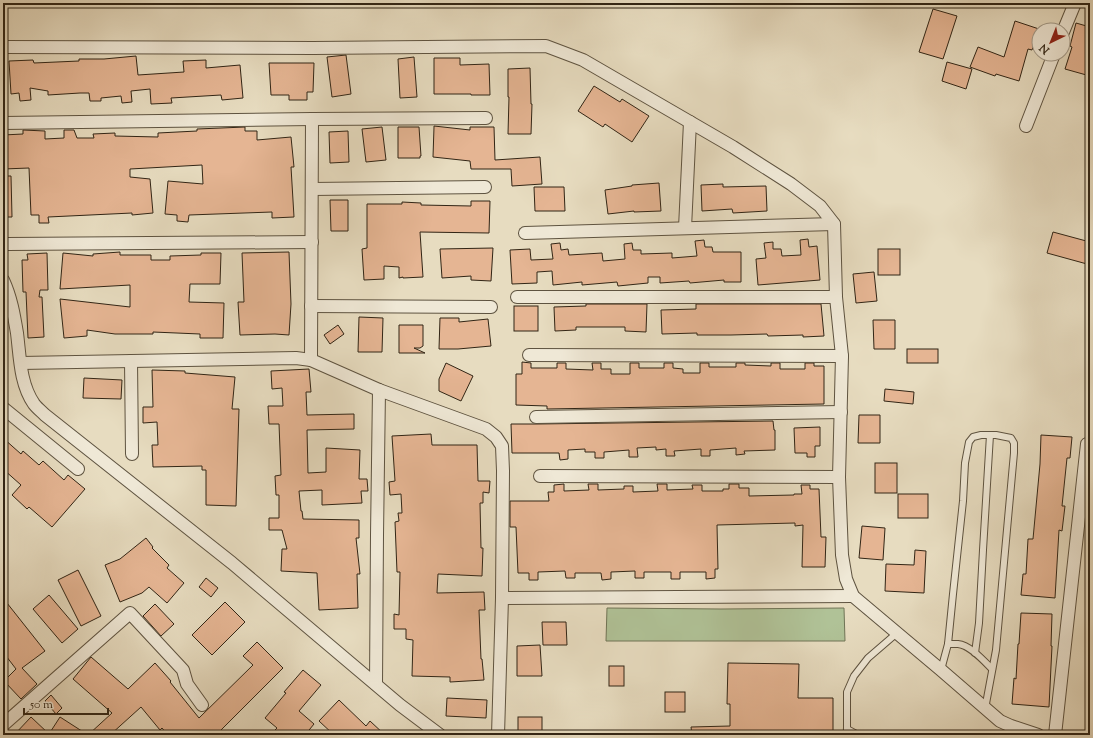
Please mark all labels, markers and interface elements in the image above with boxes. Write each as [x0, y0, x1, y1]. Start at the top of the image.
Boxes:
north arrow [1031, 22, 1071, 62]
text: N [1036, 40, 1054, 58]
scale bar [24, 690, 108, 716]
text: 50 m [29, 696, 53, 714]

